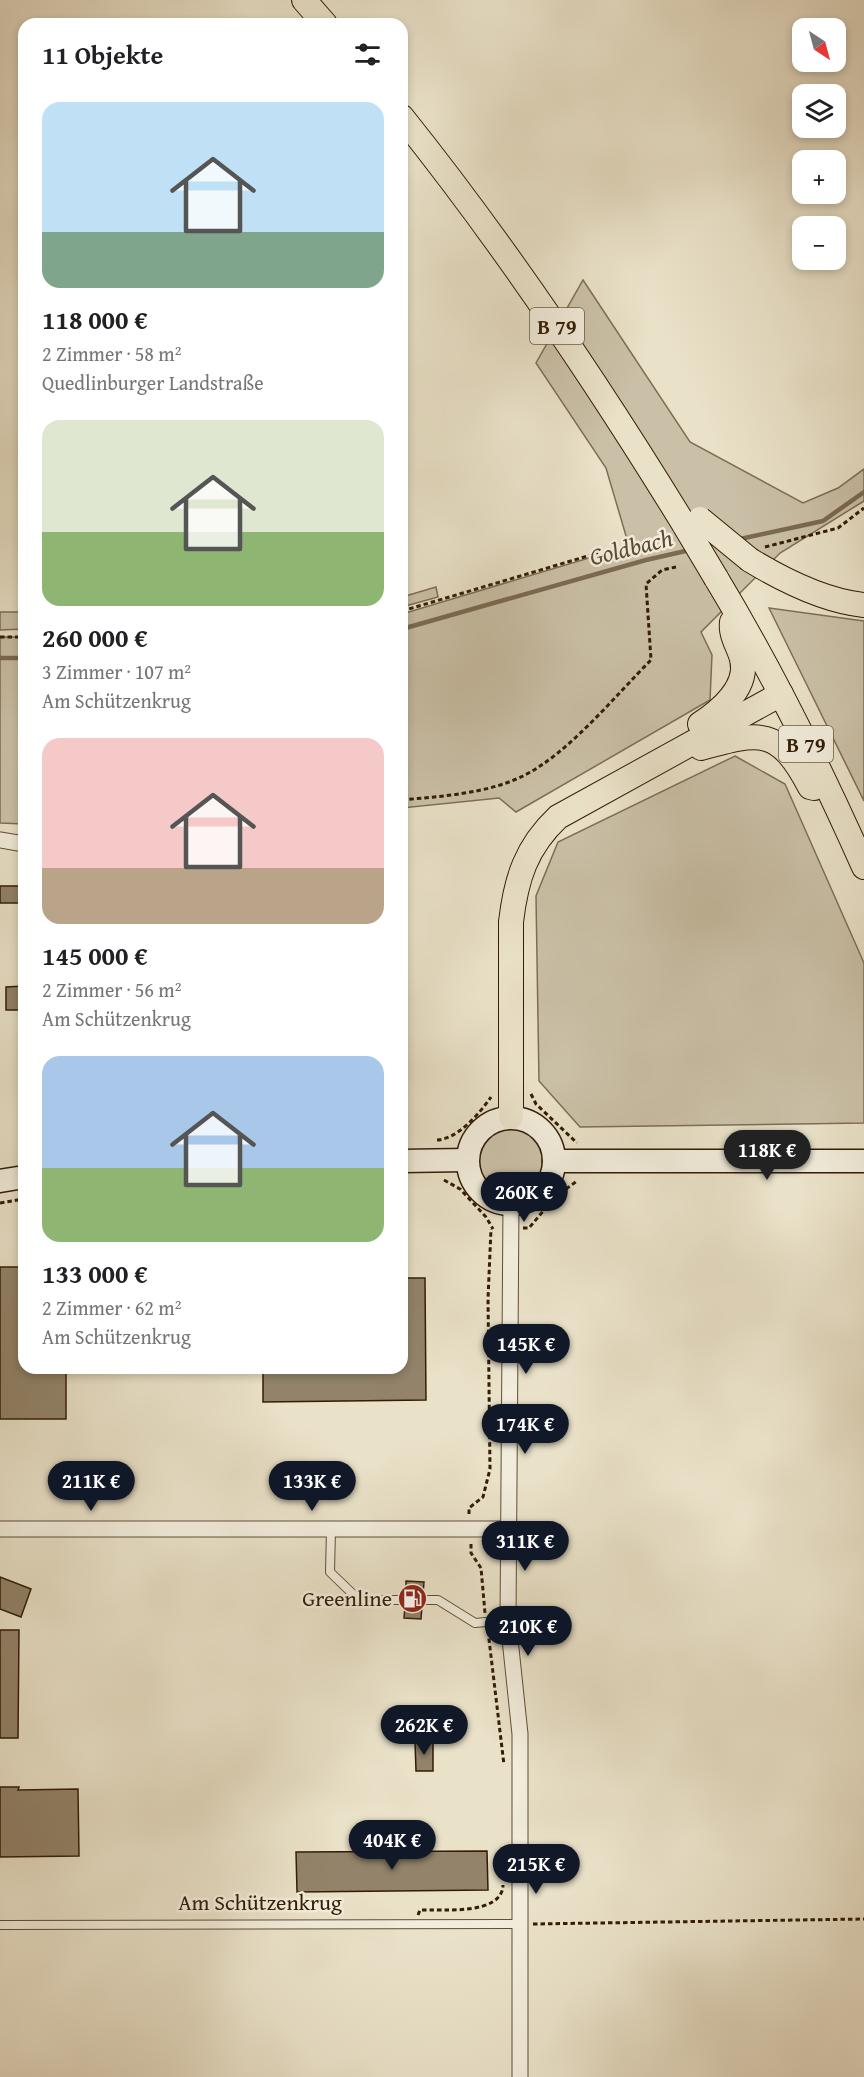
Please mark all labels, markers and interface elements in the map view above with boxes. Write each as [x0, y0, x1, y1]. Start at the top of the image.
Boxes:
north arrow [792, 18, 846, 72]
map controls [792, 18, 846, 270]
text: 11 Objekte [42, 35, 163, 74]
icon: filters [351, 38, 384, 71]
button: layers [792, 84, 846, 138]
icon: home [159, 141, 267, 249]
button: + [792, 150, 846, 204]
button: − [792, 216, 846, 270]
text: 118 000 € [42, 300, 148, 339]
road number: B 79 [530, 308, 584, 344]
text: 2 Zimmer · 58 m² [42, 339, 181, 368]
text: Quedlinburger Landstraße [42, 368, 264, 397]
icon: home [159, 459, 267, 567]
water label: Goldbach [586, 520, 676, 574]
text: 260 000 € [42, 618, 148, 657]
text: 3 Zimmer · 107 m² [42, 657, 191, 686]
text: Am Schützenkrug [42, 686, 191, 715]
road number: B 79 [779, 726, 833, 762]
icon: home [159, 777, 267, 885]
text: 145 000 € [42, 936, 148, 975]
text: 2 Zimmer · 56 m² [42, 975, 181, 1004]
text: Am Schützenkrug [42, 1004, 191, 1033]
icon: home [159, 1095, 267, 1203]
pin: 118K € [718, 1130, 816, 1181]
text: 118K € [738, 1135, 796, 1164]
pin: 260K € [475, 1172, 573, 1223]
text: 260K € [495, 1177, 553, 1206]
text: 133 000 € [42, 1254, 148, 1293]
text: 2 Zimmer · 62 m² [42, 1293, 181, 1322]
text: Am Schützenkrug [42, 1322, 191, 1351]
pin: 145K € [477, 1324, 575, 1375]
text: 145K € [497, 1329, 555, 1358]
pin: 174K € [476, 1404, 574, 1455]
text: 174K € [496, 1409, 554, 1438]
pin: 211K € [42, 1461, 140, 1512]
pin: 133K € [263, 1461, 361, 1512]
text: 211K € [62, 1466, 120, 1495]
text: 133K € [283, 1466, 341, 1495]
pin: 311K € [476, 1521, 574, 1572]
text: 311K € [496, 1526, 554, 1555]
place label: Greenline [302, 1582, 392, 1614]
fuel station icon: Greenline [397, 1582, 429, 1614]
pin: 210K € [479, 1606, 577, 1657]
text: 210K € [499, 1611, 557, 1640]
pin: 262K € [375, 1705, 473, 1756]
text: 262K € [395, 1710, 453, 1739]
pin: 404K € [343, 1820, 441, 1871]
text: 404K € [363, 1825, 421, 1854]
pin: 215K € [487, 1844, 585, 1895]
text: 215K € [507, 1849, 565, 1878]
street label: Am Schützenkrug [178, 1886, 342, 1918]

